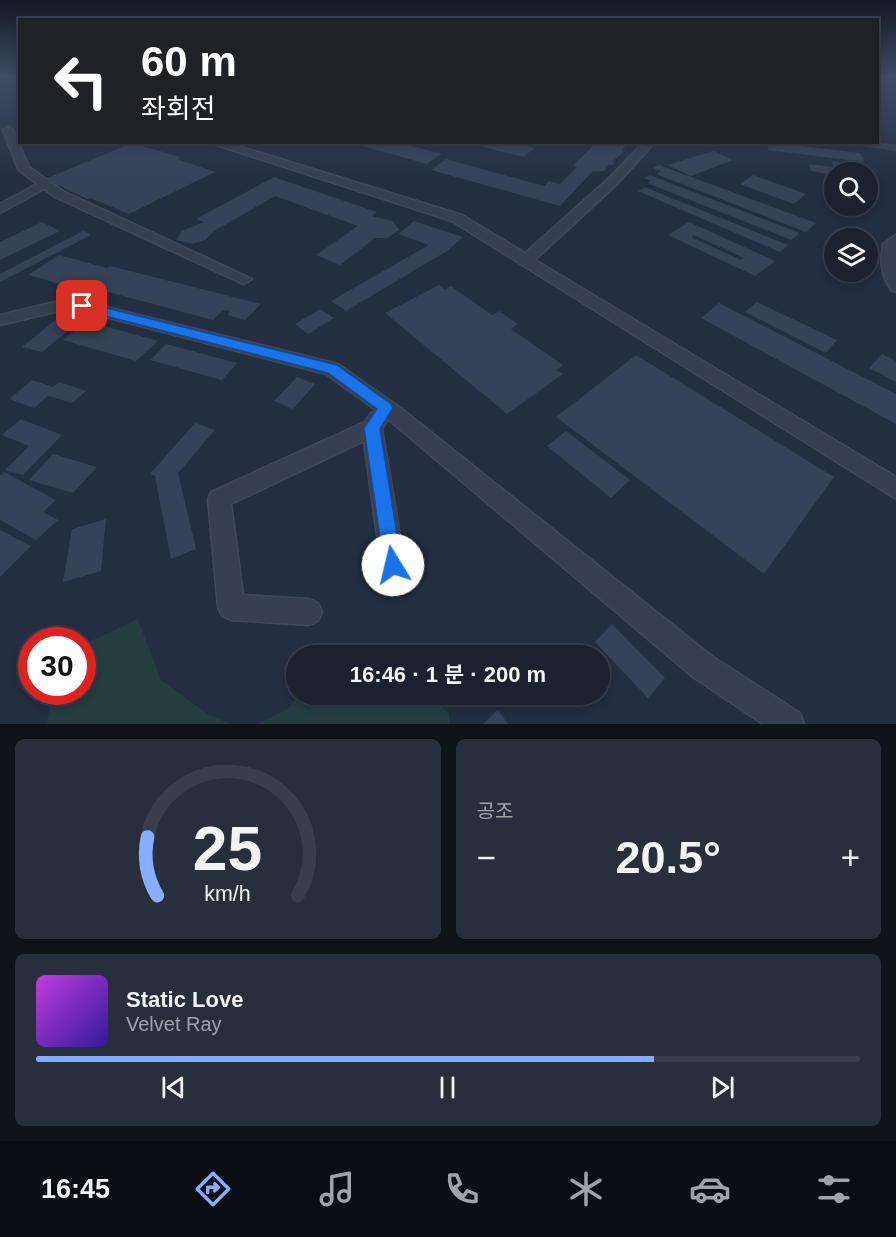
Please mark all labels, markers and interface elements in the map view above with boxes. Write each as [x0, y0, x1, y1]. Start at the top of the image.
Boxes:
text: 60 m [141, 38, 237, 85]
icon: left [42, 42, 120, 120]
text: 좌회전 [141, 94, 216, 124]
map controls [824, 162, 878, 282]
button: search [824, 162, 878, 216]
button: layers [824, 228, 878, 282]
pin [56, 280, 107, 331]
icon: arrive [65, 289, 98, 322]
position arrow [361, 533, 425, 597]
speed limit sign: 30 [18, 627, 96, 705]
text: 16:46 · 1 분 · 200 m [350, 662, 546, 687]
text: 공조 [477, 800, 513, 822]
text: 25 [193, 814, 262, 883]
text: 20.5° [615, 832, 721, 883]
text: − [477, 839, 496, 876]
text: + [841, 839, 860, 876]
text: km/h [205, 882, 251, 906]
text: Static Love [126, 987, 243, 1012]
text: Velvet Ray [126, 1013, 222, 1035]
icon: previous [157, 1071, 190, 1104]
icon: pause [431, 1071, 464, 1104]
icon: next [706, 1071, 739, 1104]
icon: directions [192, 1168, 234, 1210]
icon: music [316, 1168, 358, 1210]
icon: phone [441, 1168, 483, 1210]
icon: climate [565, 1168, 607, 1210]
icon: car [689, 1168, 731, 1210]
icon: filters [813, 1168, 855, 1210]
text: 16:45 [41, 1174, 110, 1204]

